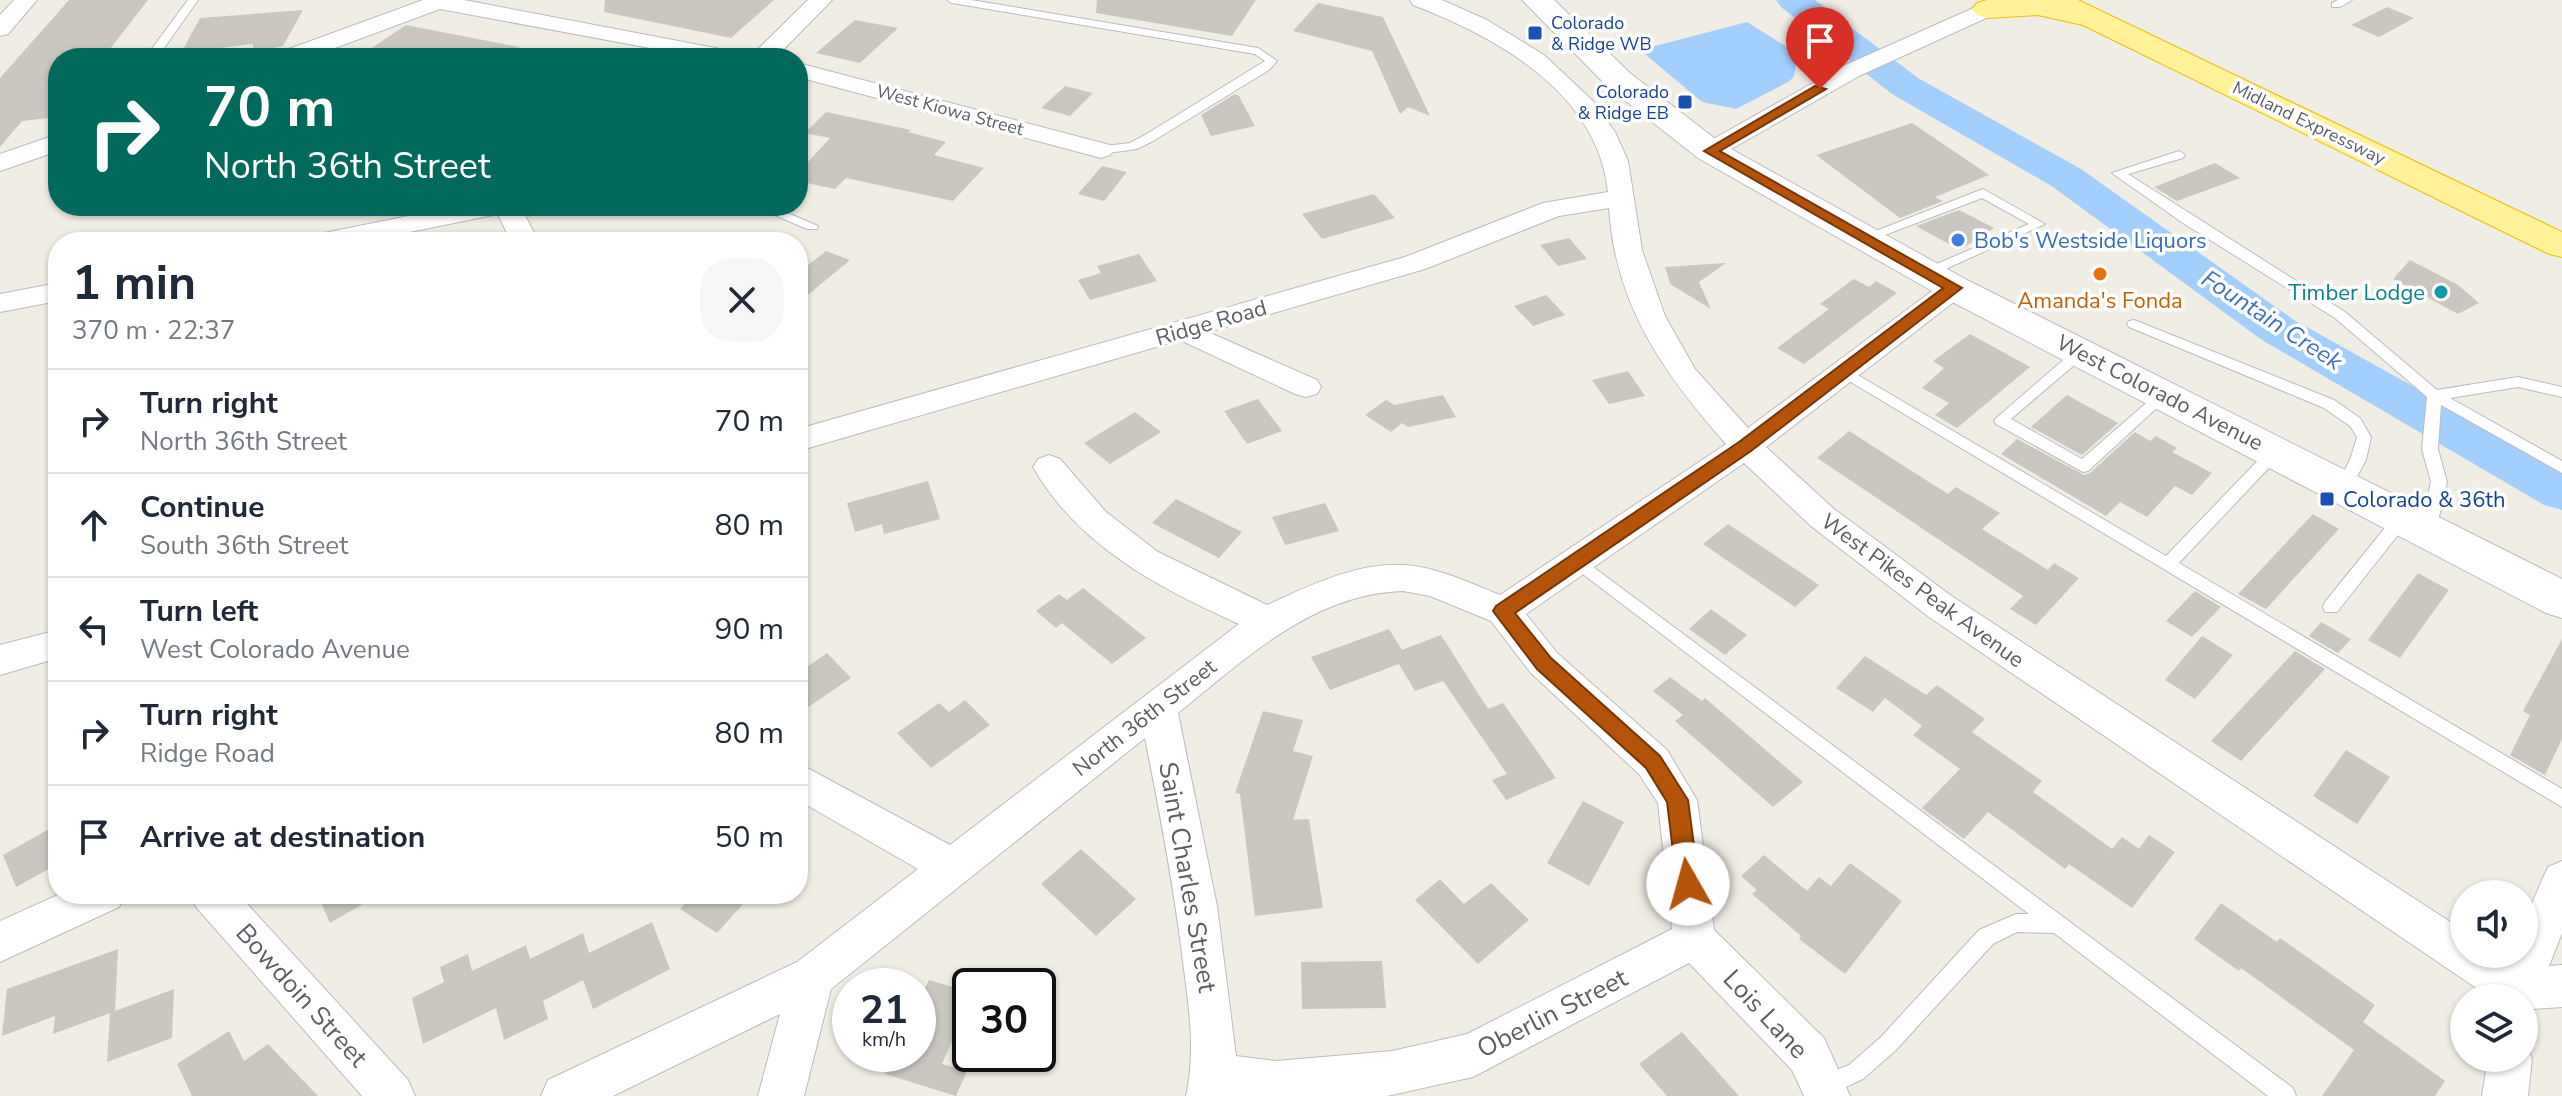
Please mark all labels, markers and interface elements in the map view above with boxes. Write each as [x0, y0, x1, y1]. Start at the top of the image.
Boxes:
pin [1786, 7, 1854, 89]
place label: Colorado & Ridge WB [1551, 11, 1652, 56]
icon: arrive [1798, 19, 1842, 63]
marker: Colorado & Ridge WB [1526, 24, 1544, 42]
text: 70 m [204, 69, 335, 146]
street label: Midland Expressway [2229, 76, 2390, 171]
street label: West Kiowa Street [874, 79, 1027, 141]
icon: right [72, 80, 176, 184]
place label: Colorado & Ridge EB [1578, 80, 1669, 125]
marker: Colorado & Ridge EB [1676, 93, 1694, 111]
text: North 36th Street [204, 142, 491, 191]
place label: Bob's Westside Liquors [1974, 226, 2207, 256]
marker: Bob's Westside Liquors [1949, 231, 1967, 249]
text: 1 min [72, 250, 196, 316]
button: close [700, 258, 784, 342]
water label: Fountain Creek [2195, 263, 2349, 378]
marker: Amanda's Fonda [2091, 265, 2109, 283]
place label: Timber Lodge [2288, 278, 2425, 308]
marker: Timber Lodge [2432, 283, 2450, 301]
place label: Amanda's Fonda [2017, 286, 2183, 316]
street label: Ridge Road [1152, 293, 1270, 353]
text: 370 m · 22:37 [72, 313, 235, 348]
street label: West Colorado Avenue [2051, 328, 2268, 458]
text: Turn right [140, 383, 278, 424]
icon: right [72, 399, 116, 443]
text: 70 m [715, 401, 784, 442]
text: North 36th Street [140, 424, 347, 459]
place label: Colorado & 36th [2343, 485, 2506, 515]
text: Continue [140, 487, 265, 528]
marker: Colorado & 36th [2318, 490, 2336, 508]
icon: ahead [72, 503, 116, 547]
text: 80 m [715, 505, 784, 546]
street label: West Pikes Peak Avenue [1815, 507, 2030, 675]
text: South 36th Street [140, 528, 348, 563]
text: Turn left [140, 591, 258, 632]
icon: left [72, 607, 116, 651]
text: 90 m [715, 609, 784, 650]
text: West Colorado Avenue [140, 632, 410, 667]
street label: North 36th Street [1066, 652, 1223, 784]
text: Turn right [140, 695, 278, 736]
icon: right [72, 711, 116, 755]
text: 80 m [715, 713, 784, 754]
text: Ridge Road [140, 736, 275, 771]
street label: Saint Charles Street [1150, 759, 1225, 996]
icon: arrive [72, 815, 116, 859]
text: Arrive at destination [140, 817, 425, 858]
text: 50 m [715, 817, 784, 858]
position arrow [1646, 842, 1730, 926]
map controls [2450, 880, 2538, 1072]
button: sound [2450, 880, 2538, 968]
street label: Bowdoin Street [228, 916, 376, 1075]
street label: Oberlin Street [1471, 960, 1634, 1066]
street label: Lois Lane [1715, 962, 1816, 1067]
speed limit sign: 30 [952, 968, 1056, 1072]
text: 21 [860, 983, 908, 1037]
button: layers [2450, 984, 2538, 1072]
text: km/h [862, 1026, 906, 1053]

